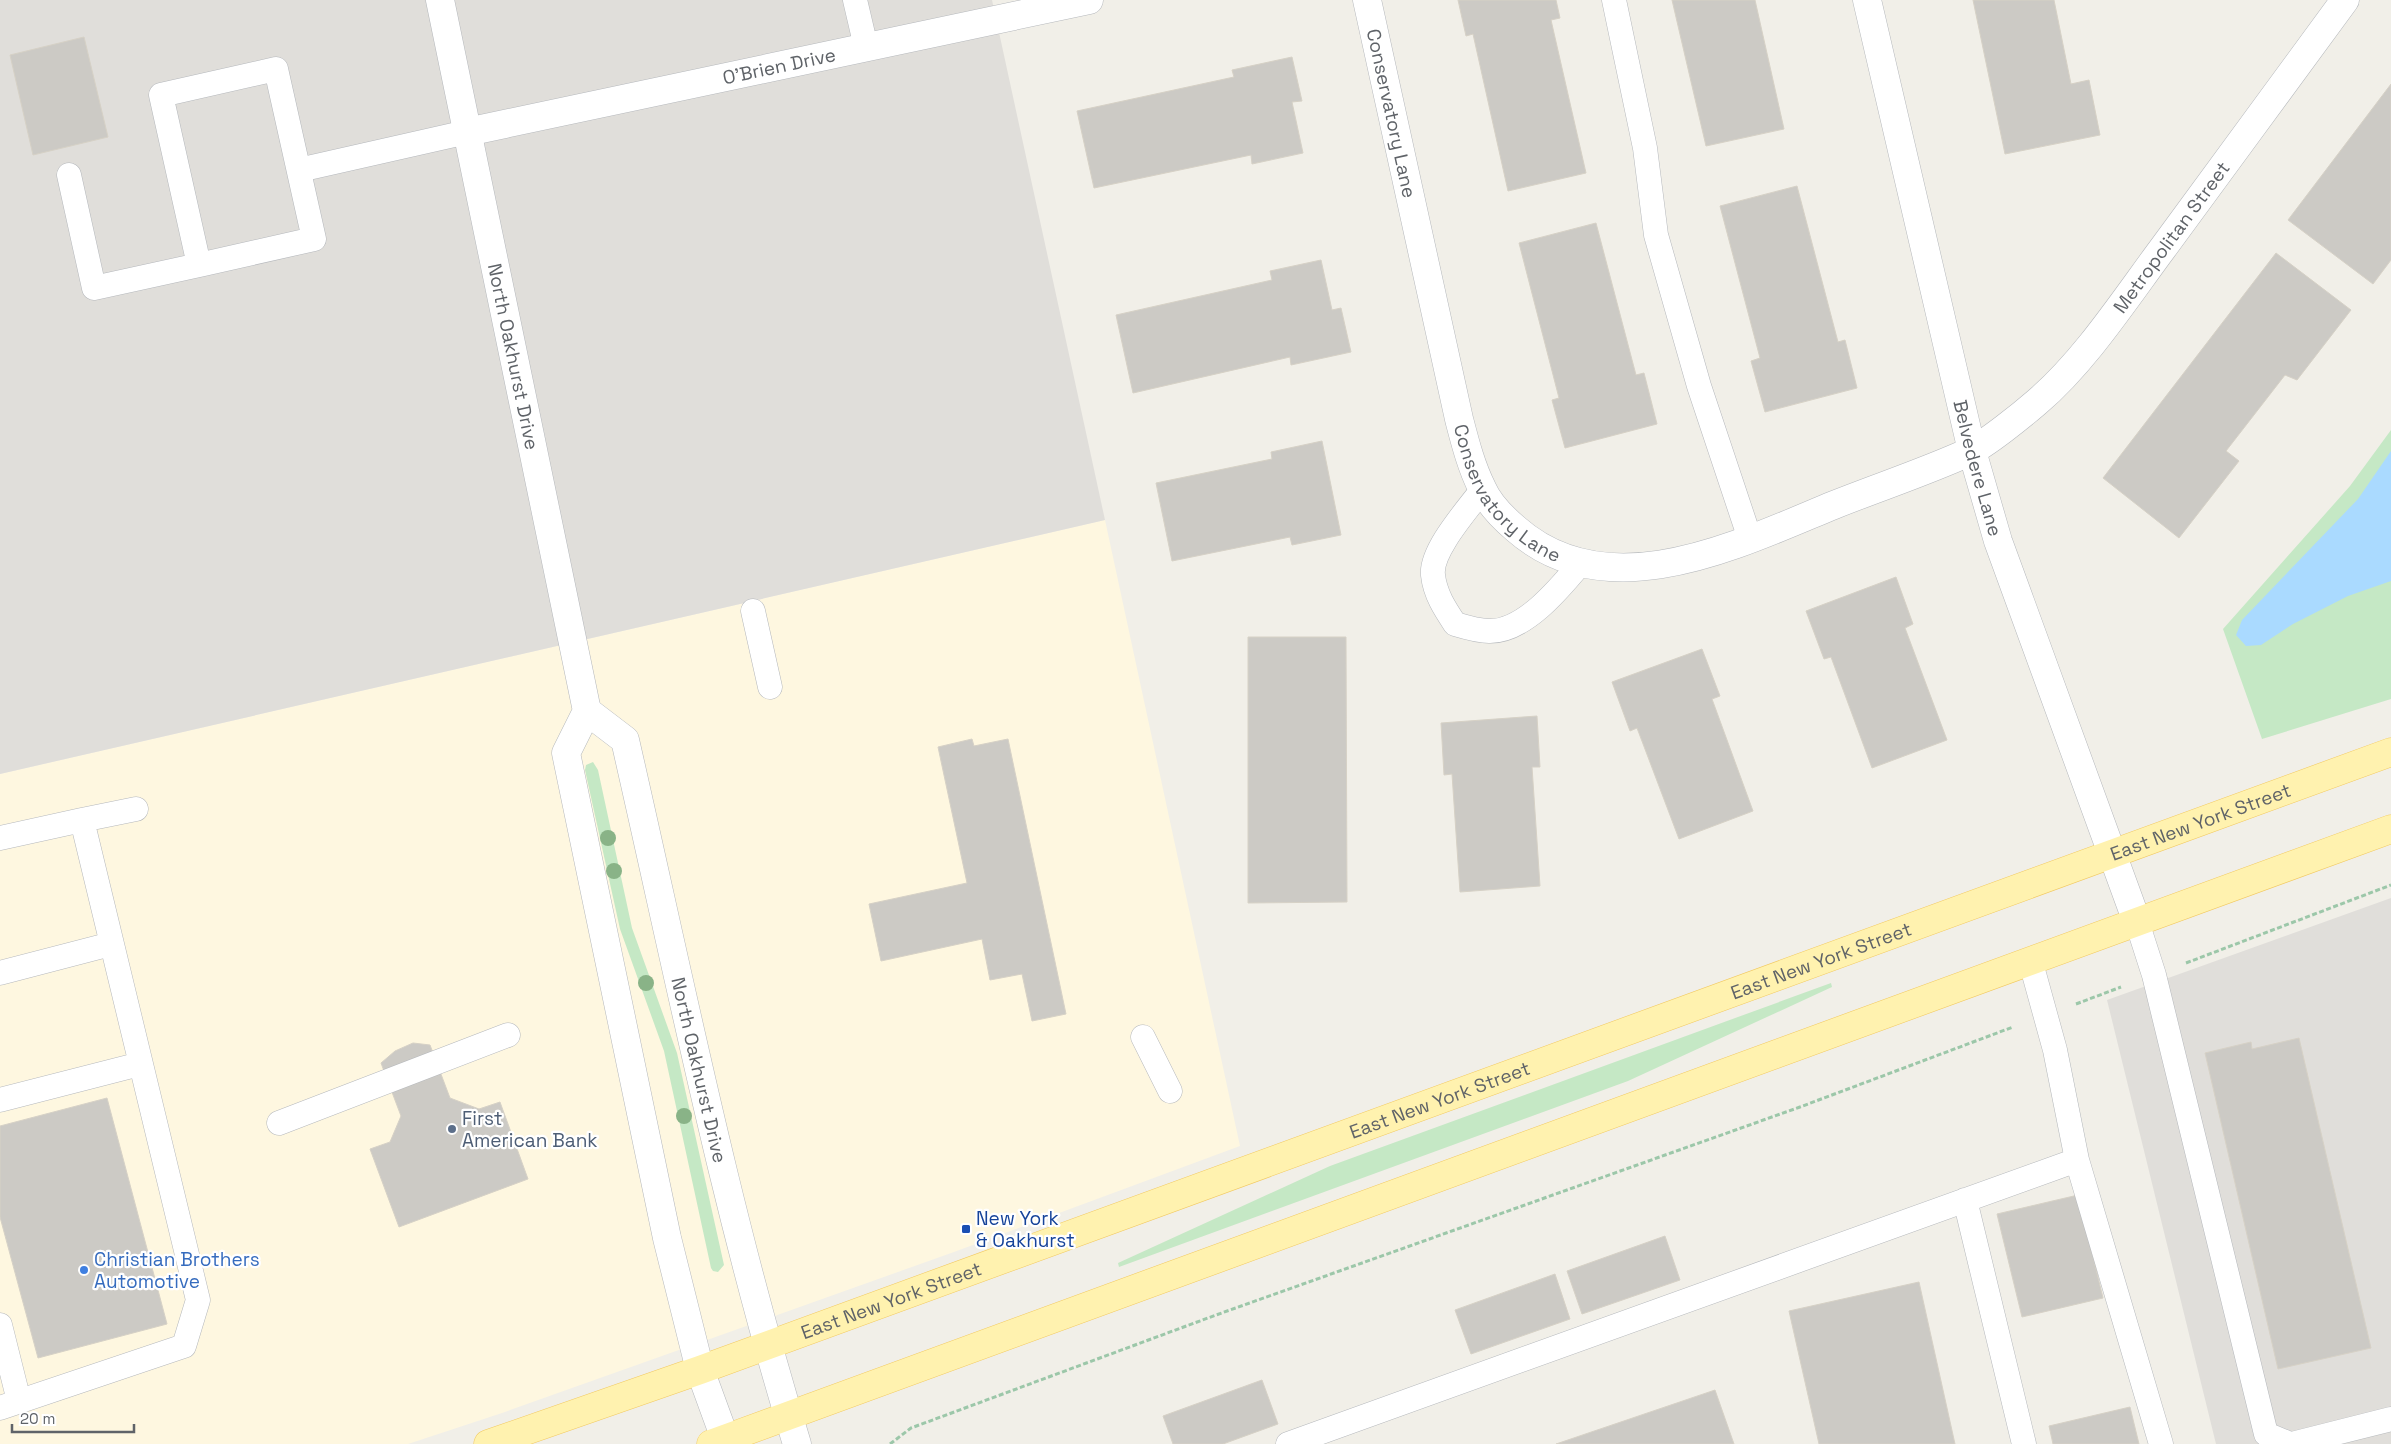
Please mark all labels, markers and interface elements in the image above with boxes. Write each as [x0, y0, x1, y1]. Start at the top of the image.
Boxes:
street label: Conservatory Lane [1361, 26, 1423, 200]
street label: O'Brien Drive [720, 42, 838, 90]
street label: Metropolitan Street [2107, 156, 2235, 318]
street label: North Oakhurst Drive [482, 261, 545, 452]
street label: Belvedere Lane [1948, 397, 2008, 539]
street label: Conservatory Lane [1448, 421, 1565, 568]
street label: East New York Street [2107, 777, 2294, 866]
street label: East New York Street [1727, 916, 1915, 1005]
street label: North Oakhurst Drive [666, 975, 733, 1165]
street label: East New York Street [1346, 1055, 1533, 1144]
place label: First American Bank [462, 1106, 598, 1153]
marker: First American Bank [446, 1123, 458, 1135]
place label: New York & Oakhurst [976, 1206, 1075, 1253]
marker: New York & Oakhurst [960, 1223, 972, 1235]
place label: Christian Brothers Automotive [94, 1247, 260, 1294]
street label: East New York Street [797, 1256, 985, 1345]
marker: Christian Brothers Automotive [78, 1264, 90, 1276]
scale bar [12, 1402, 135, 1434]
text: 20 m [20, 1409, 55, 1428]

